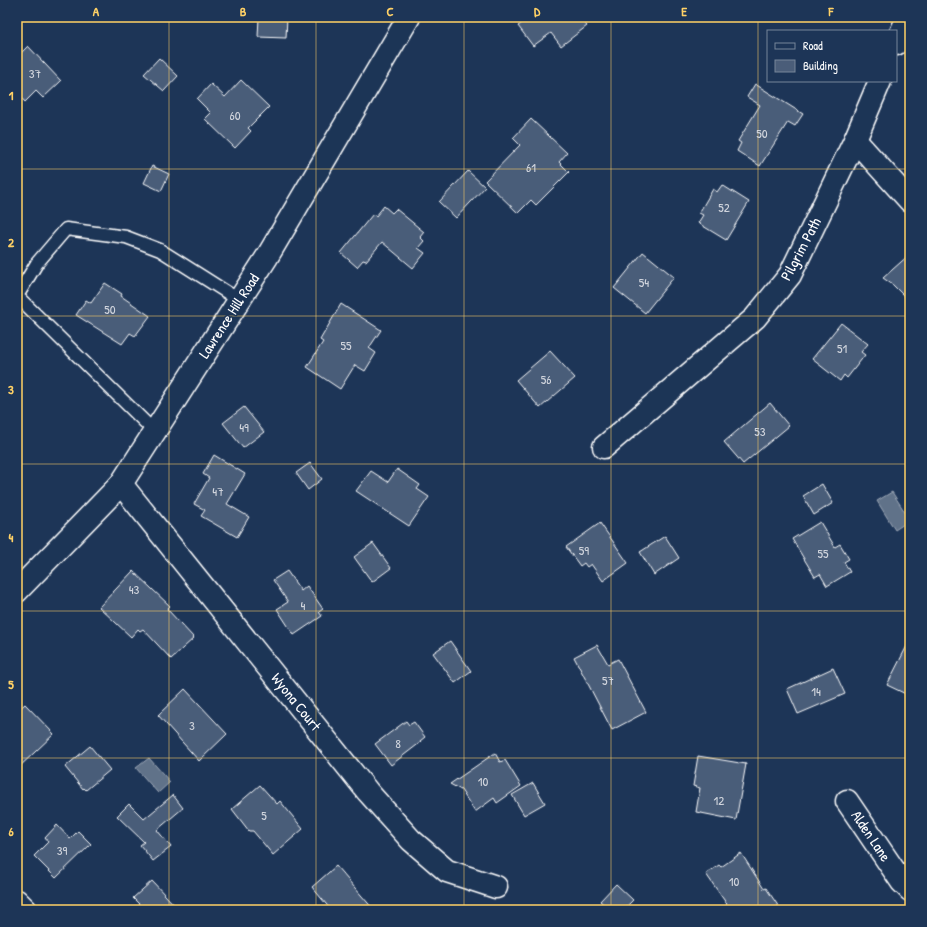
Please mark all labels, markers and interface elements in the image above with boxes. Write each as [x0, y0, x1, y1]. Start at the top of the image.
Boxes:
text: A [93, 2, 100, 20]
text: B [240, 2, 247, 20]
text: C [386, 2, 394, 20]
text: D [534, 2, 541, 20]
text: E [681, 2, 687, 20]
text: F [828, 2, 835, 20]
legend [767, 30, 897, 82]
text: Road [803, 37, 823, 54]
text: Building [803, 57, 838, 74]
house number: 37 [29, 64, 41, 82]
text: 1 [9, 86, 14, 104]
house number: 60 [229, 106, 241, 124]
house number: 50 [756, 124, 768, 142]
house number: 61 [526, 158, 536, 176]
house number: 52 [718, 198, 730, 216]
street label: Pilgrim Path [775, 214, 826, 284]
text: 2 [8, 233, 15, 251]
street label: Lawrence Hill Road [193, 269, 264, 362]
house number: 54 [639, 273, 649, 291]
house number: 50 [104, 300, 116, 318]
house number: 55 [341, 336, 352, 354]
house number: 51 [837, 339, 847, 357]
house number: 56 [541, 370, 551, 388]
text: 3 [8, 380, 14, 398]
house number: 49 [239, 418, 249, 436]
house number: 53 [754, 422, 766, 440]
house number: 47 [212, 482, 224, 500]
text: 4 [9, 528, 14, 546]
house number: 59 [579, 541, 589, 559]
house number: 55 [818, 544, 829, 562]
house number: 43 [129, 580, 140, 598]
house number: 4 [301, 596, 306, 614]
street label: Wyona Court [267, 668, 327, 736]
house number: 57 [602, 671, 614, 689]
text: 5 [8, 675, 14, 693]
house number: 14 [811, 682, 821, 700]
house number: 3 [189, 716, 195, 734]
house number: 8 [395, 734, 401, 752]
house number: 10 [478, 772, 488, 790]
house number: 12 [714, 791, 724, 809]
house number: 5 [261, 806, 267, 824]
street label: Alden Lane [847, 806, 896, 865]
text: 6 [8, 822, 14, 840]
house number: 39 [57, 841, 68, 859]
house number: 10 [729, 872, 739, 890]

